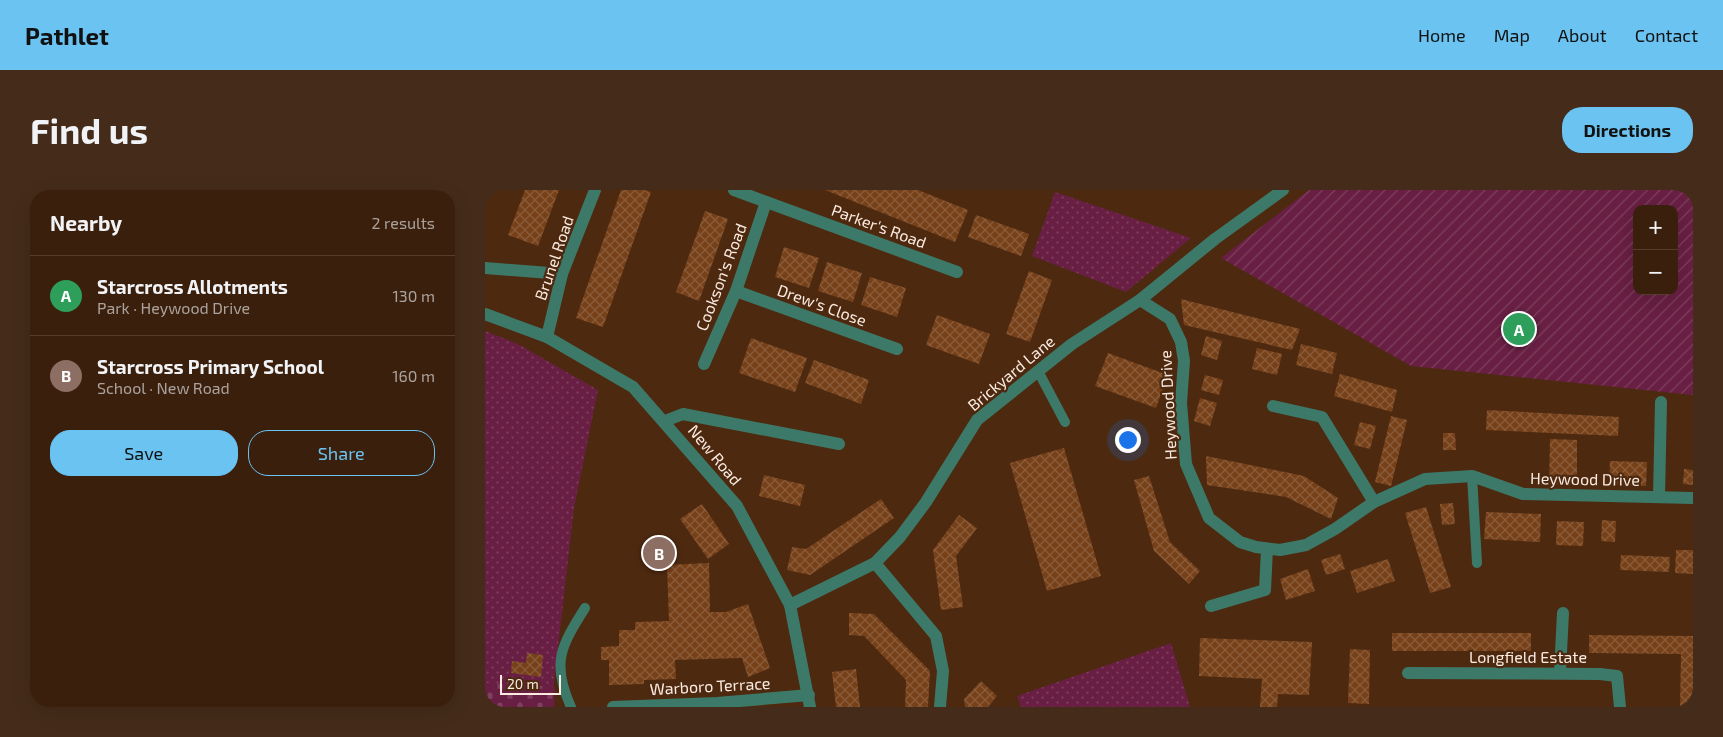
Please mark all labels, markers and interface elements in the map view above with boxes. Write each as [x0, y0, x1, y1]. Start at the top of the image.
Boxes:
text: Pathlet [25, 21, 109, 50]
text: Home [1418, 24, 1466, 46]
text: Map [1494, 24, 1530, 46]
text: About [1558, 24, 1607, 46]
text: Contact [1635, 24, 1698, 46]
button: Directions [1562, 107, 1693, 153]
text: Find us [30, 109, 148, 151]
street label: Parker's Road [829, 200, 929, 251]
map controls [1633, 205, 1678, 295]
button: + [1633, 205, 1678, 250]
text: Nearby [50, 210, 122, 235]
text: 2 results [372, 213, 435, 232]
street label: Brunel Road [530, 213, 577, 303]
street label: Cookson's Road [691, 220, 750, 333]
button: − [1633, 250, 1678, 295]
text: Starcross Allotments [97, 275, 288, 298]
street label: Drew's Close [775, 280, 869, 329]
text: A [61, 286, 71, 305]
text: 130 m [393, 286, 435, 305]
text: Park · Heywood Drive [97, 298, 250, 317]
pin: A [1503, 310, 1535, 348]
street label: Brickyard Lane [963, 331, 1058, 414]
street label: Heywood Drive [1155, 350, 1180, 460]
text: Starcross Primary School [97, 355, 324, 378]
text: B [61, 366, 71, 385]
text: 160 m [392, 366, 435, 385]
text: School · New Road [97, 378, 230, 397]
street label: New Road [685, 421, 746, 489]
your location [1115, 427, 1141, 453]
button: Save [50, 430, 238, 476]
button: Share [248, 430, 435, 476]
street label: Heywood Drive [1530, 468, 1640, 489]
pin: B [643, 534, 675, 572]
street label: Longfield Estate [1469, 647, 1587, 666]
scale bar [500, 672, 561, 695]
street label: Warboro Terrace [649, 673, 771, 698]
text: 20 m [507, 675, 539, 692]

